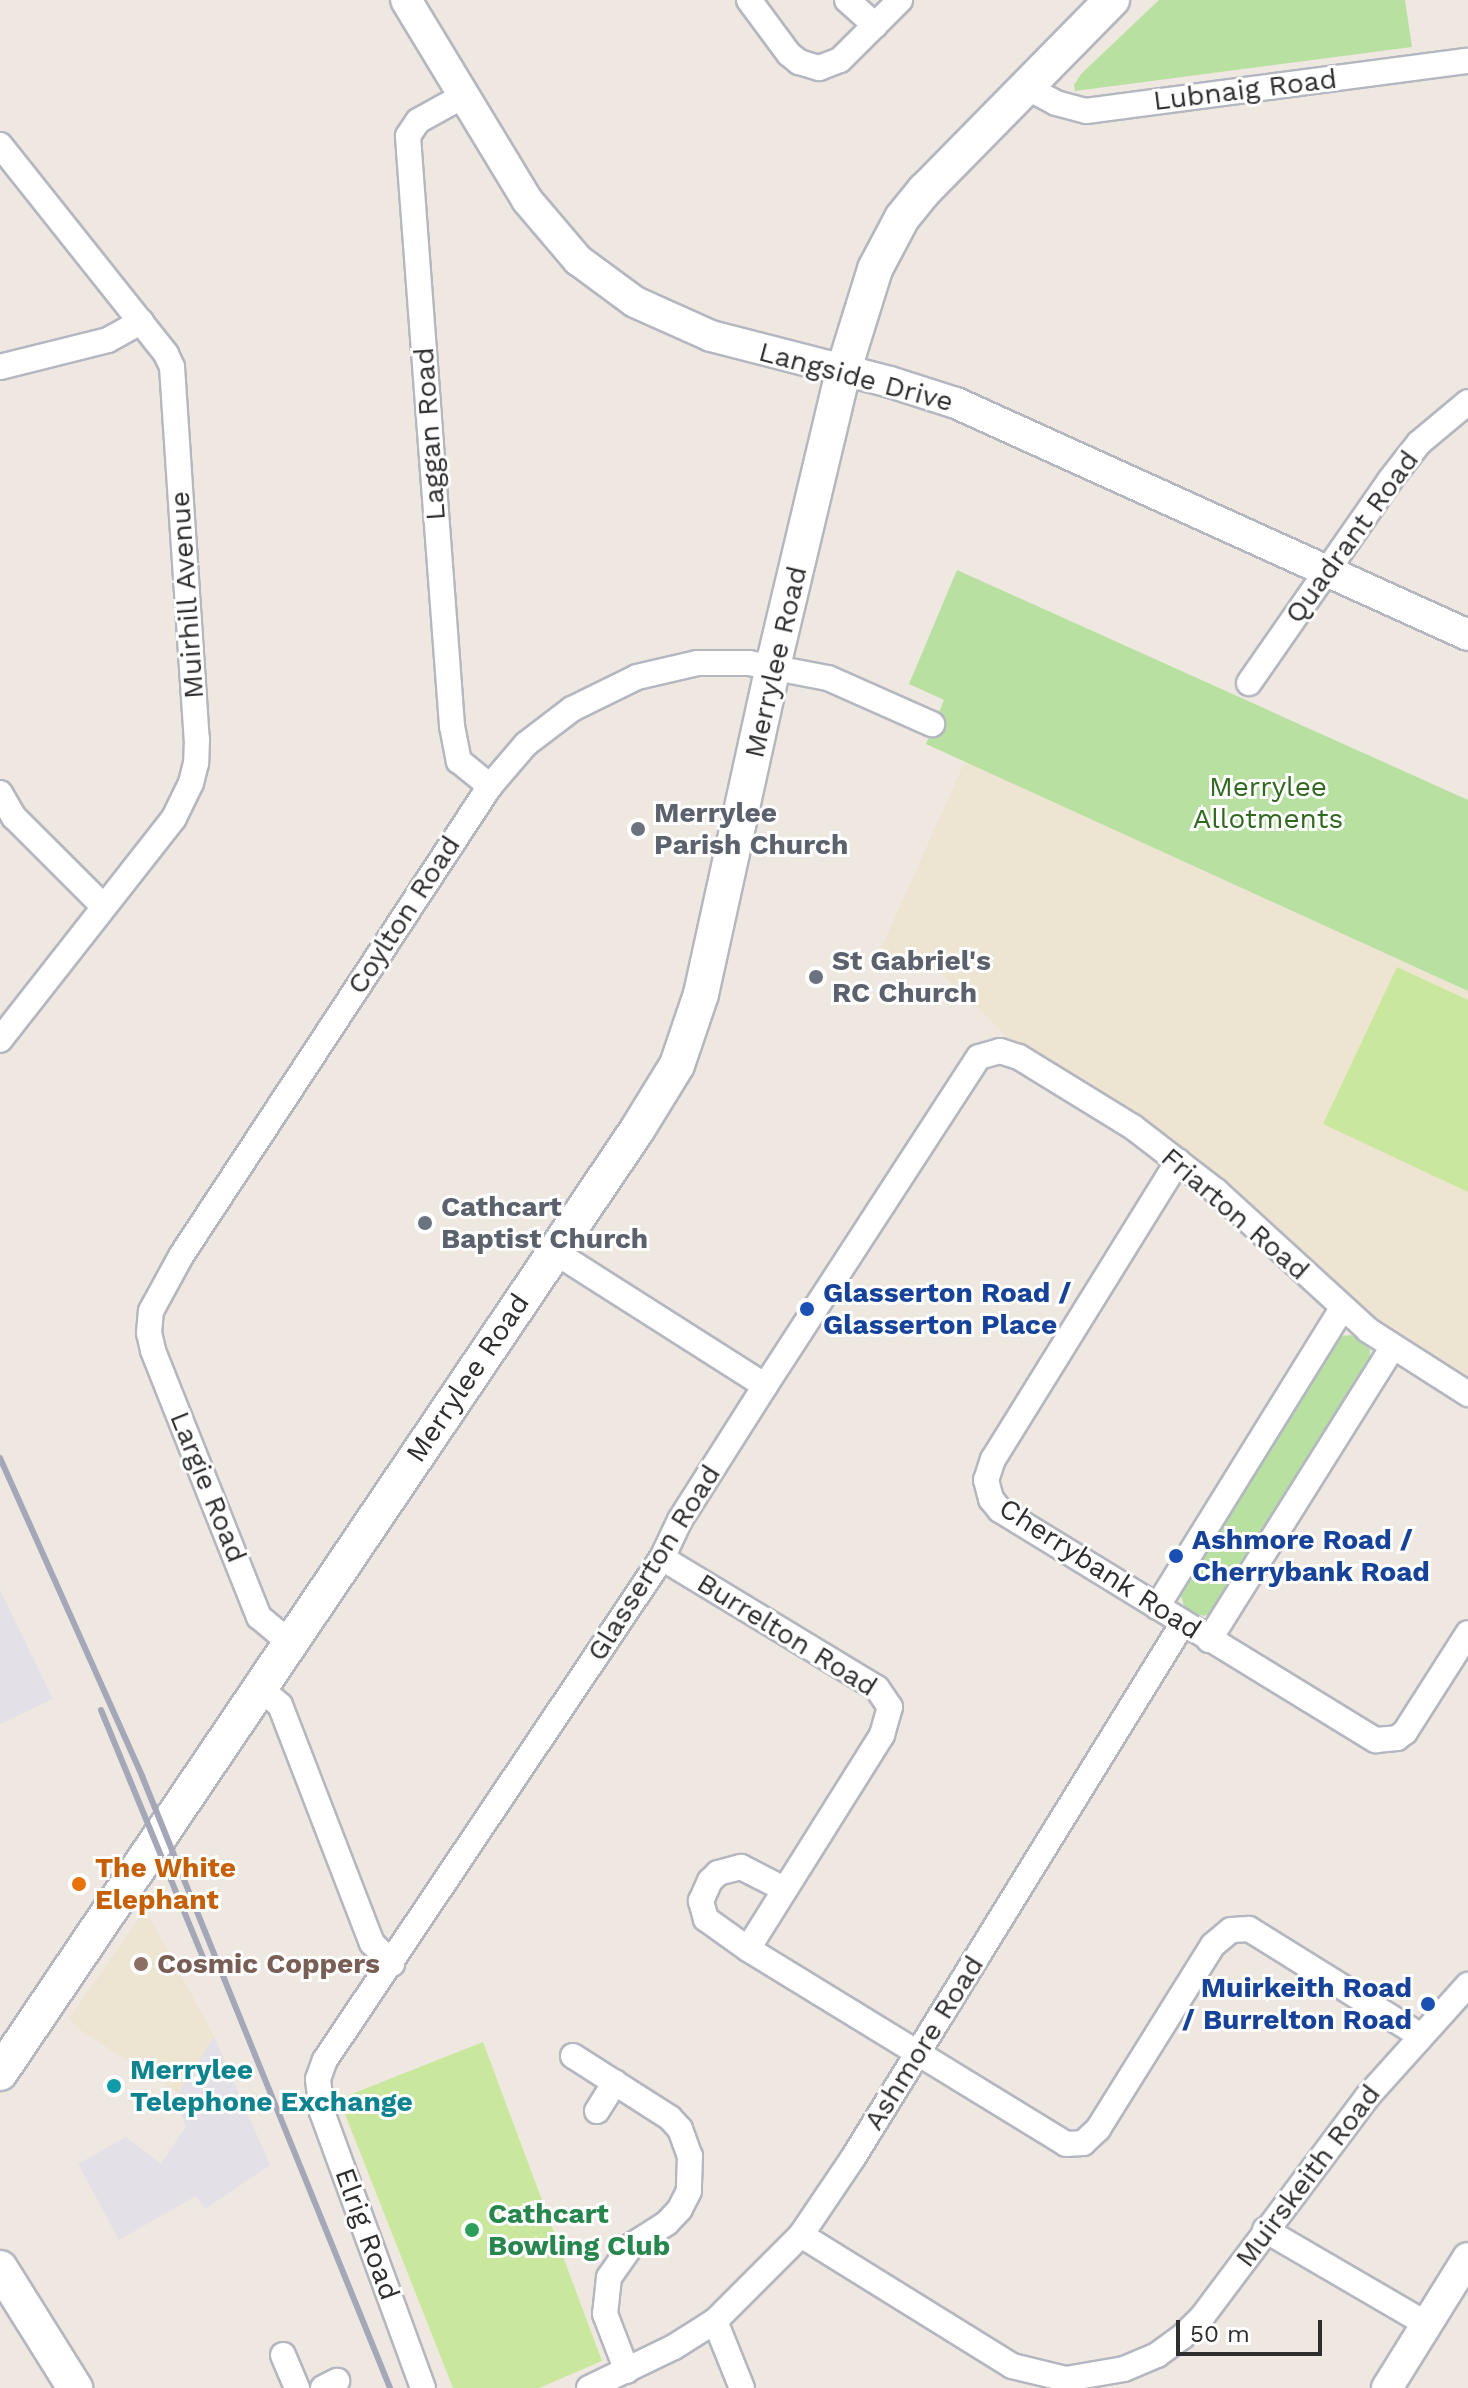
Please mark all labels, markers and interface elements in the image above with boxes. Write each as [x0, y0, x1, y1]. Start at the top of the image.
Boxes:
street label: Lubnaig Road [1151, 62, 1339, 118]
street label: Langside Drive [755, 335, 957, 419]
street label: Laggan Road [407, 346, 453, 522]
street label: Quadrant Road [1278, 444, 1426, 630]
street label: Muirhill Avenue [163, 489, 211, 701]
street label: Merrylee Road [738, 563, 814, 761]
park label: Merrylee Allotments [1193, 770, 1343, 836]
place label: Merrylee Parish Church [654, 796, 848, 862]
marker: Merrylee Parish Church [629, 820, 647, 838]
street label: Coylton Road [340, 830, 468, 1000]
place label: St Gabriel's RC Church [832, 944, 991, 1010]
marker: St Gabriel's RC Church [807, 968, 825, 986]
street label: Friarton Road [1154, 1141, 1316, 1287]
place label: Cathcart Baptist Church [441, 1190, 648, 1256]
marker: Cathcart Baptist Church [416, 1214, 434, 1232]
place label: Glasserton Road / Glasserton Place [823, 1276, 1071, 1342]
street label: Merrylee Road [399, 1287, 537, 1469]
marker: Glasserton Road / Glasserton Place [798, 1300, 816, 1318]
street label: Largie Road [163, 1407, 253, 1567]
street label: Glasserton Road [580, 1459, 728, 1667]
street label: Cherrybank Road [993, 1491, 1207, 1647]
place label: Ashmore Road / Cherrybank Road [1192, 1523, 1430, 1589]
marker: Ashmore Road / Cherrybank Road [1167, 1547, 1185, 1565]
street label: Burrelton Road [691, 1566, 883, 1704]
place label: The White Elephant [95, 1851, 237, 1917]
marker: The White Elephant [70, 1875, 88, 1893]
place label: Cosmic Coppers [157, 1947, 380, 1981]
street label: Ashmore Road [857, 1950, 991, 2136]
marker: Cosmic Coppers [132, 1955, 150, 1973]
place label: Muirkeith Road / Burrelton Road [1182, 1971, 1412, 2037]
marker: Muirkeith Road / Burrelton Road [1419, 1995, 1437, 2013]
place label: Merrylee Telephone Exchange [130, 2053, 413, 2119]
marker: Merrylee Telephone Exchange [105, 2077, 123, 2095]
street label: Muirskeith Road [1228, 2078, 1388, 2274]
street label: Elrig Road [328, 2163, 406, 2305]
place label: Cathcart Bowling Club [488, 2197, 670, 2263]
marker: Cathcart Bowling Club [463, 2221, 481, 2239]
scale bar [1180, 2304, 1326, 2354]
text: 50 m [1190, 2320, 1250, 2348]

